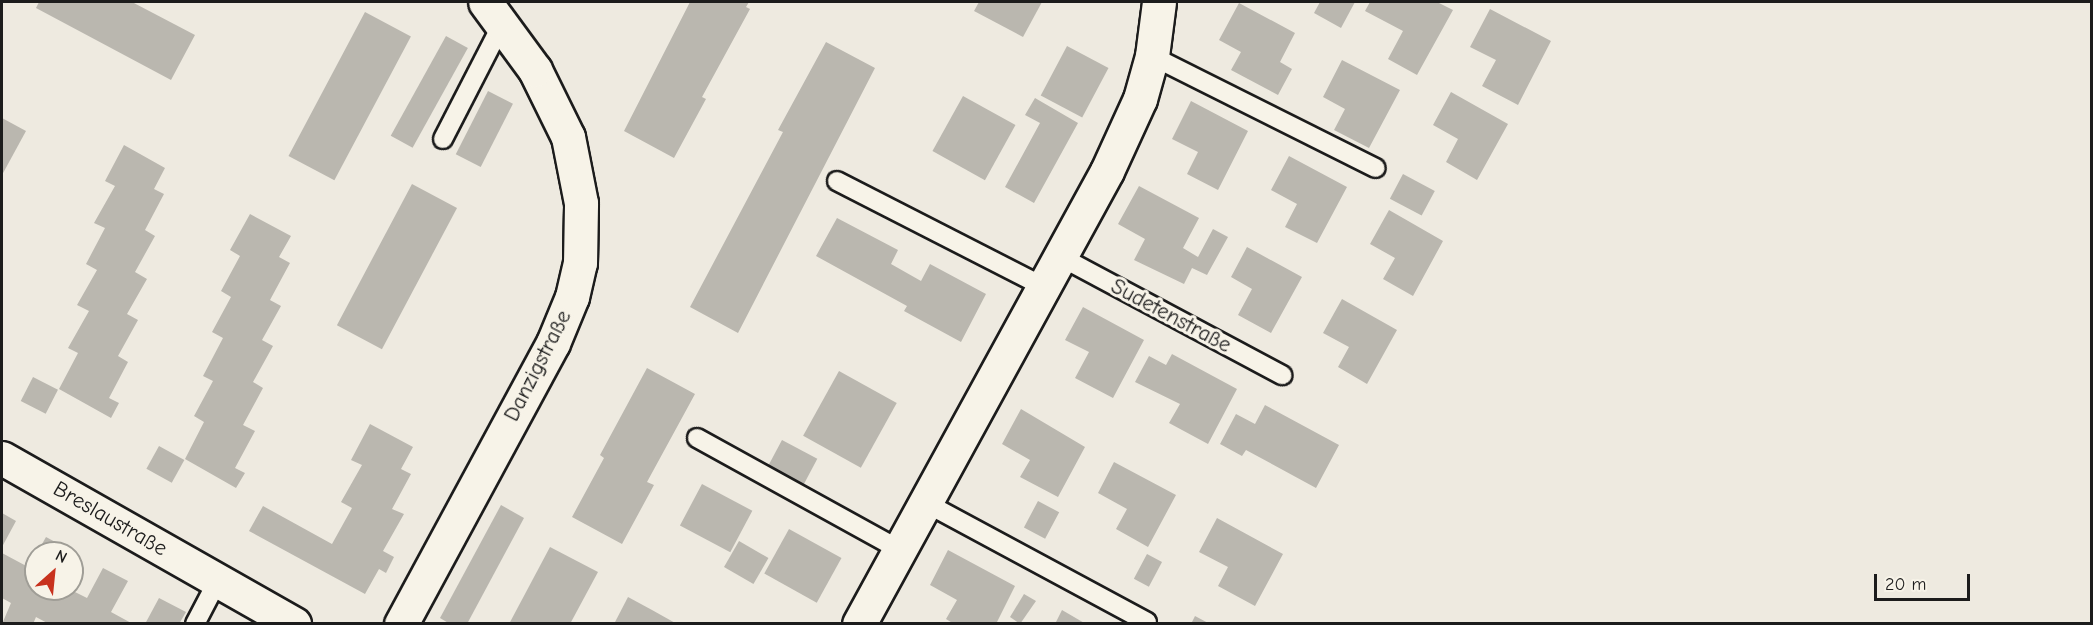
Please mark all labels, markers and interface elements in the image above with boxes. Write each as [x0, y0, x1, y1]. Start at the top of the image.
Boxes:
street label: Sudetenstraße [1106, 273, 1236, 359]
street label: Danzigstraße [499, 306, 577, 426]
street label: Breslaustraße [48, 476, 172, 562]
north arrow [24, 541, 84, 601]
text: N [53, 546, 70, 567]
scale bar [1877, 562, 1973, 600]
text: 20 m [1885, 574, 1926, 595]

